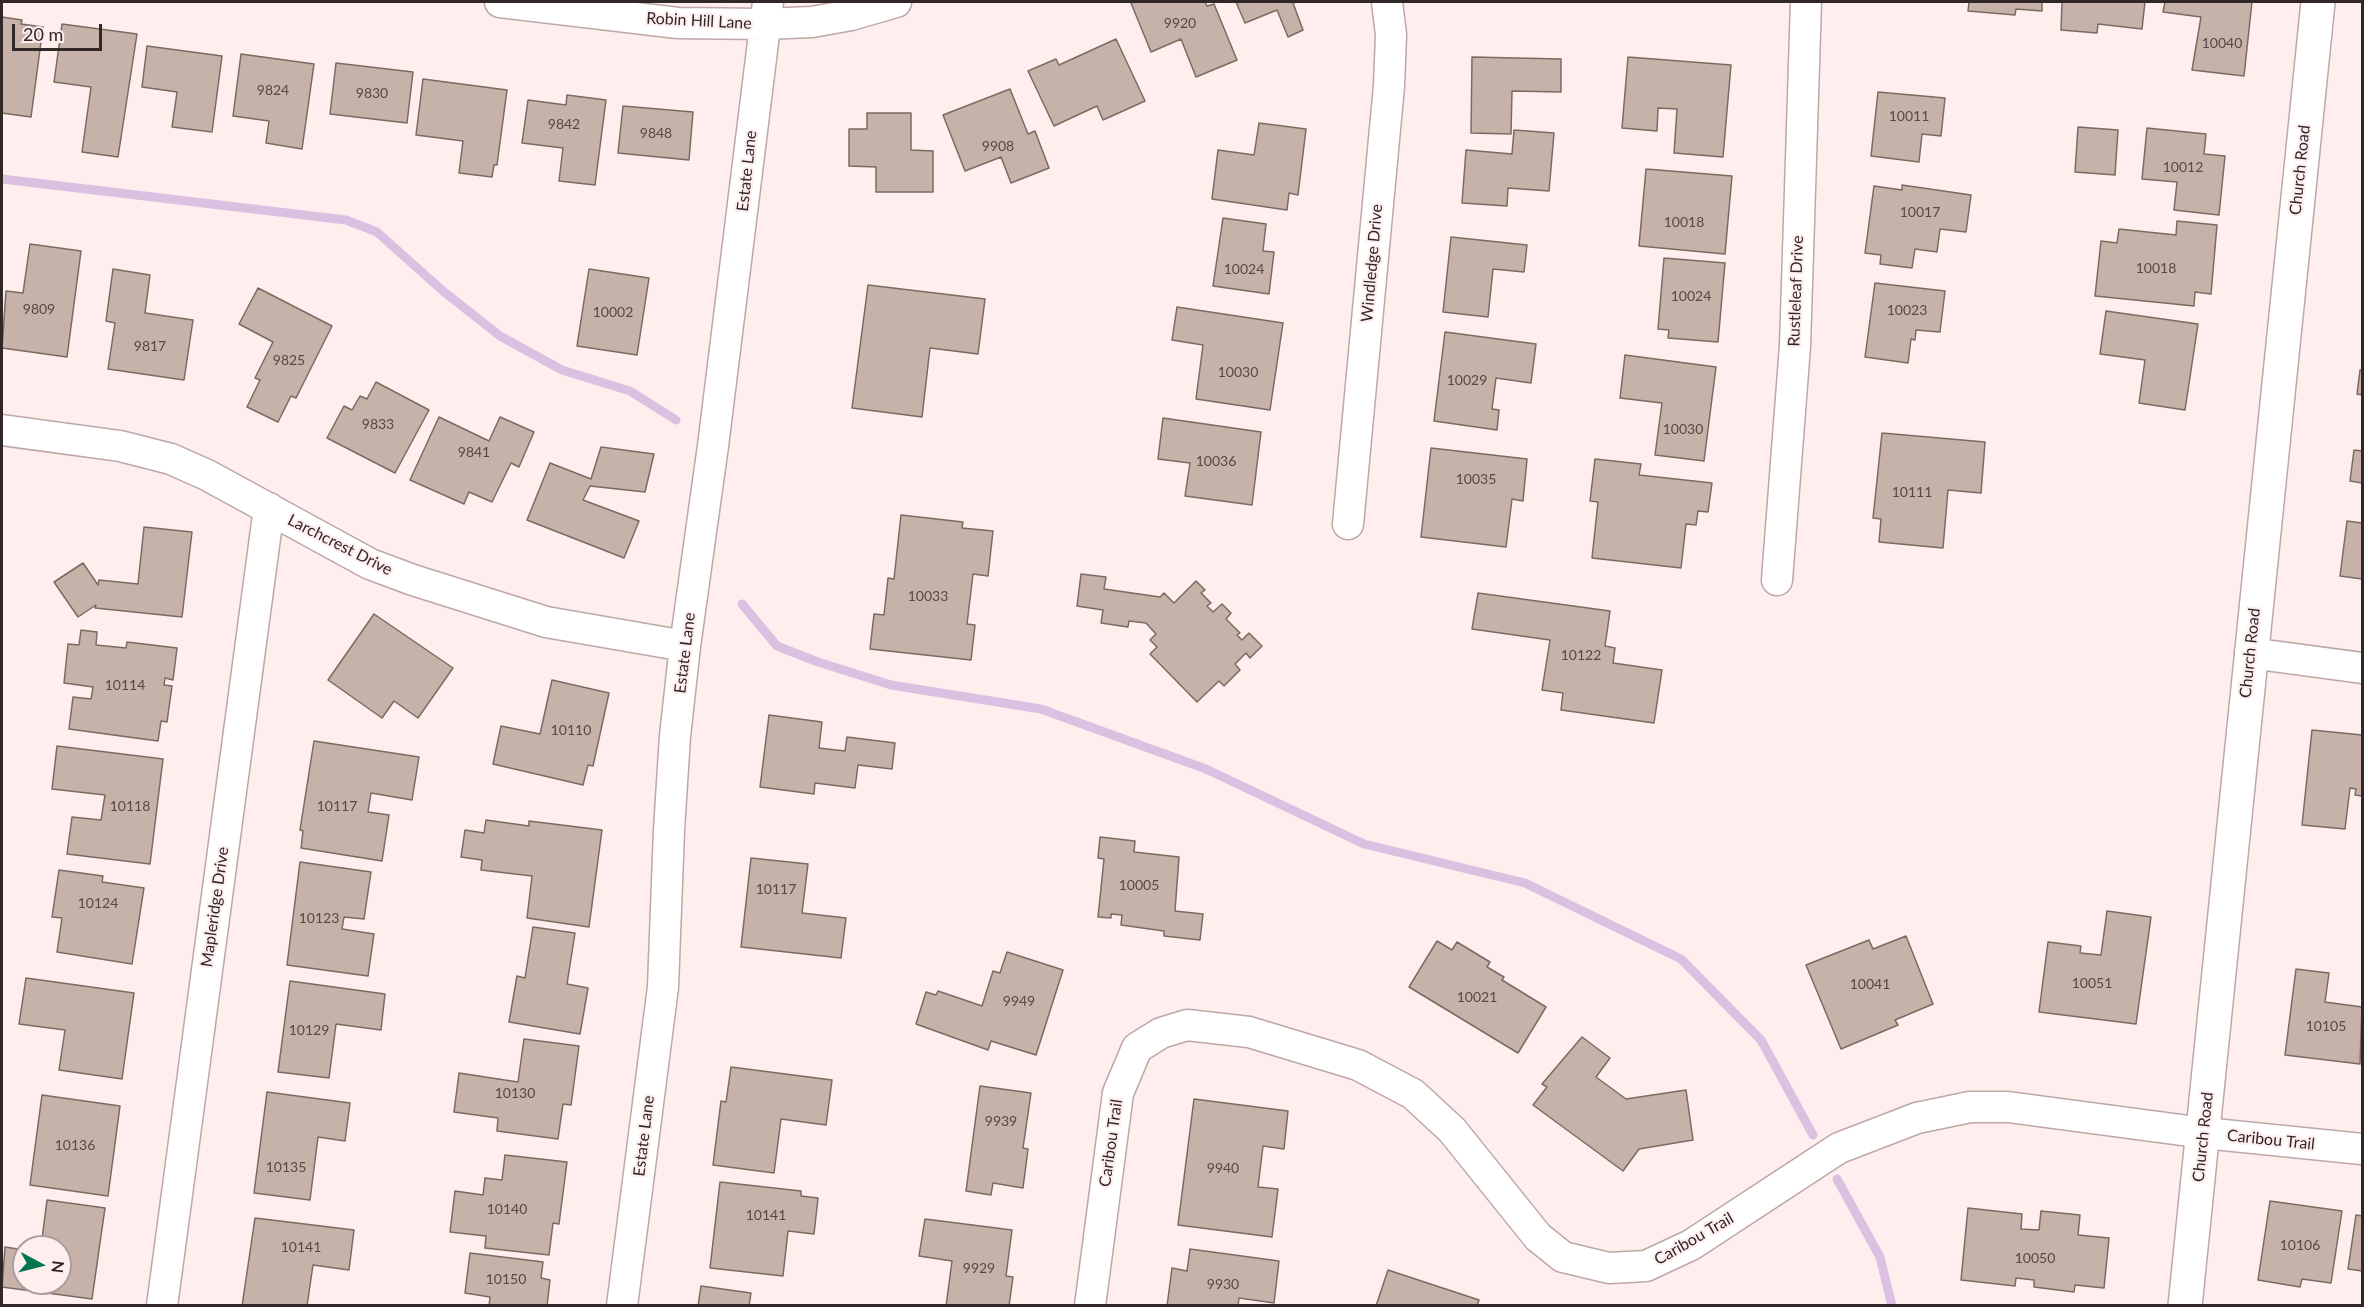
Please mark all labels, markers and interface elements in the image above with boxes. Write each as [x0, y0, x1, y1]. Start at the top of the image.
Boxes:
street label: Robin Hill Lane [646, 9, 752, 33]
scale bar [15, 12, 105, 50]
house number: 9920 [1164, 15, 1196, 31]
text: 20 m [23, 23, 63, 45]
house number: 10040 [2202, 35, 2242, 51]
house number: 9824 [257, 82, 289, 98]
house number: 9830 [356, 85, 388, 101]
house number: 10011 [1889, 108, 1929, 124]
house number: 9842 [548, 116, 580, 132]
street label: Church Road [2286, 124, 2314, 216]
house number: 9848 [640, 125, 672, 141]
street label: Estate Lane [733, 130, 761, 212]
house number: 9908 [982, 138, 1014, 154]
house number: 10012 [2163, 159, 2203, 175]
street label: Windledge Drive [1357, 203, 1387, 323]
house number: 10017 [1900, 204, 1940, 220]
house number: 10018 [1664, 214, 1704, 230]
street label: Rustleleaf Drive [1784, 235, 1808, 347]
house number: 10018 [2136, 260, 2176, 276]
house number: 10024 [1224, 261, 1264, 277]
house number: 10024 [1671, 288, 1711, 304]
house number: 9809 [23, 301, 55, 317]
house number: 10023 [1887, 302, 1927, 318]
house number: 10002 [593, 304, 633, 320]
house number: 9817 [134, 338, 166, 354]
house number: 9825 [273, 352, 305, 368]
house number: 10030 [1218, 364, 1258, 380]
house number: 10029 [1447, 372, 1487, 388]
house number: 9833 [362, 416, 394, 432]
house number: 10030 [1663, 421, 1703, 437]
house number: 9841 [458, 444, 490, 460]
house number: 10036 [1196, 453, 1236, 469]
house number: 10035 [1456, 471, 1496, 487]
house number: 10111 [1892, 484, 1932, 500]
street label: Larchcrest Drive [285, 510, 395, 580]
house number: 10033 [908, 588, 948, 604]
street label: Church Road [2236, 607, 2264, 699]
street label: Estate Lane [671, 611, 699, 695]
house number: 10122 [1561, 647, 1601, 663]
house number: 10114 [105, 677, 145, 693]
house number: 10110 [551, 722, 591, 738]
house number: 10118 [110, 798, 150, 814]
house number: 10117 [317, 798, 357, 814]
street label: Mapleridge Drive [197, 846, 233, 968]
house number: 10005 [1119, 877, 1159, 893]
house number: 10117 [756, 881, 796, 897]
house number: 10124 [78, 895, 118, 911]
house number: 10123 [299, 910, 339, 926]
house number: 10051 [2072, 975, 2112, 991]
house number: 10041 [1850, 976, 1890, 992]
house number: 10021 [1457, 989, 1497, 1005]
house number: 9949 [1003, 993, 1035, 1009]
house number: 10105 [2306, 1018, 2346, 1034]
house number: 10129 [289, 1022, 329, 1038]
house number: 10130 [495, 1085, 535, 1101]
street label: Church Road [2189, 1091, 2217, 1183]
street label: Estate Lane [630, 1094, 658, 1178]
street label: Caribou Trail [1095, 1098, 1127, 1188]
house number: 9939 [985, 1113, 1017, 1129]
street label: Caribou Trail [2226, 1126, 2316, 1154]
house number: 10136 [55, 1137, 95, 1153]
house number: 10135 [266, 1159, 306, 1175]
house number: 9940 [1207, 1160, 1239, 1176]
house number: 10140 [487, 1201, 527, 1217]
house number: 10141 [746, 1207, 786, 1223]
street label: Caribou Trail [1651, 1209, 1737, 1269]
north arrow [12, 1235, 72, 1295]
house number: 10106 [2280, 1237, 2320, 1253]
house number: 10141 [281, 1239, 321, 1255]
house number: 10050 [2015, 1250, 2055, 1266]
text: N [48, 1260, 69, 1274]
house number: 9929 [963, 1260, 995, 1276]
house number: 10150 [486, 1271, 526, 1287]
house number: 9930 [1207, 1276, 1239, 1292]

